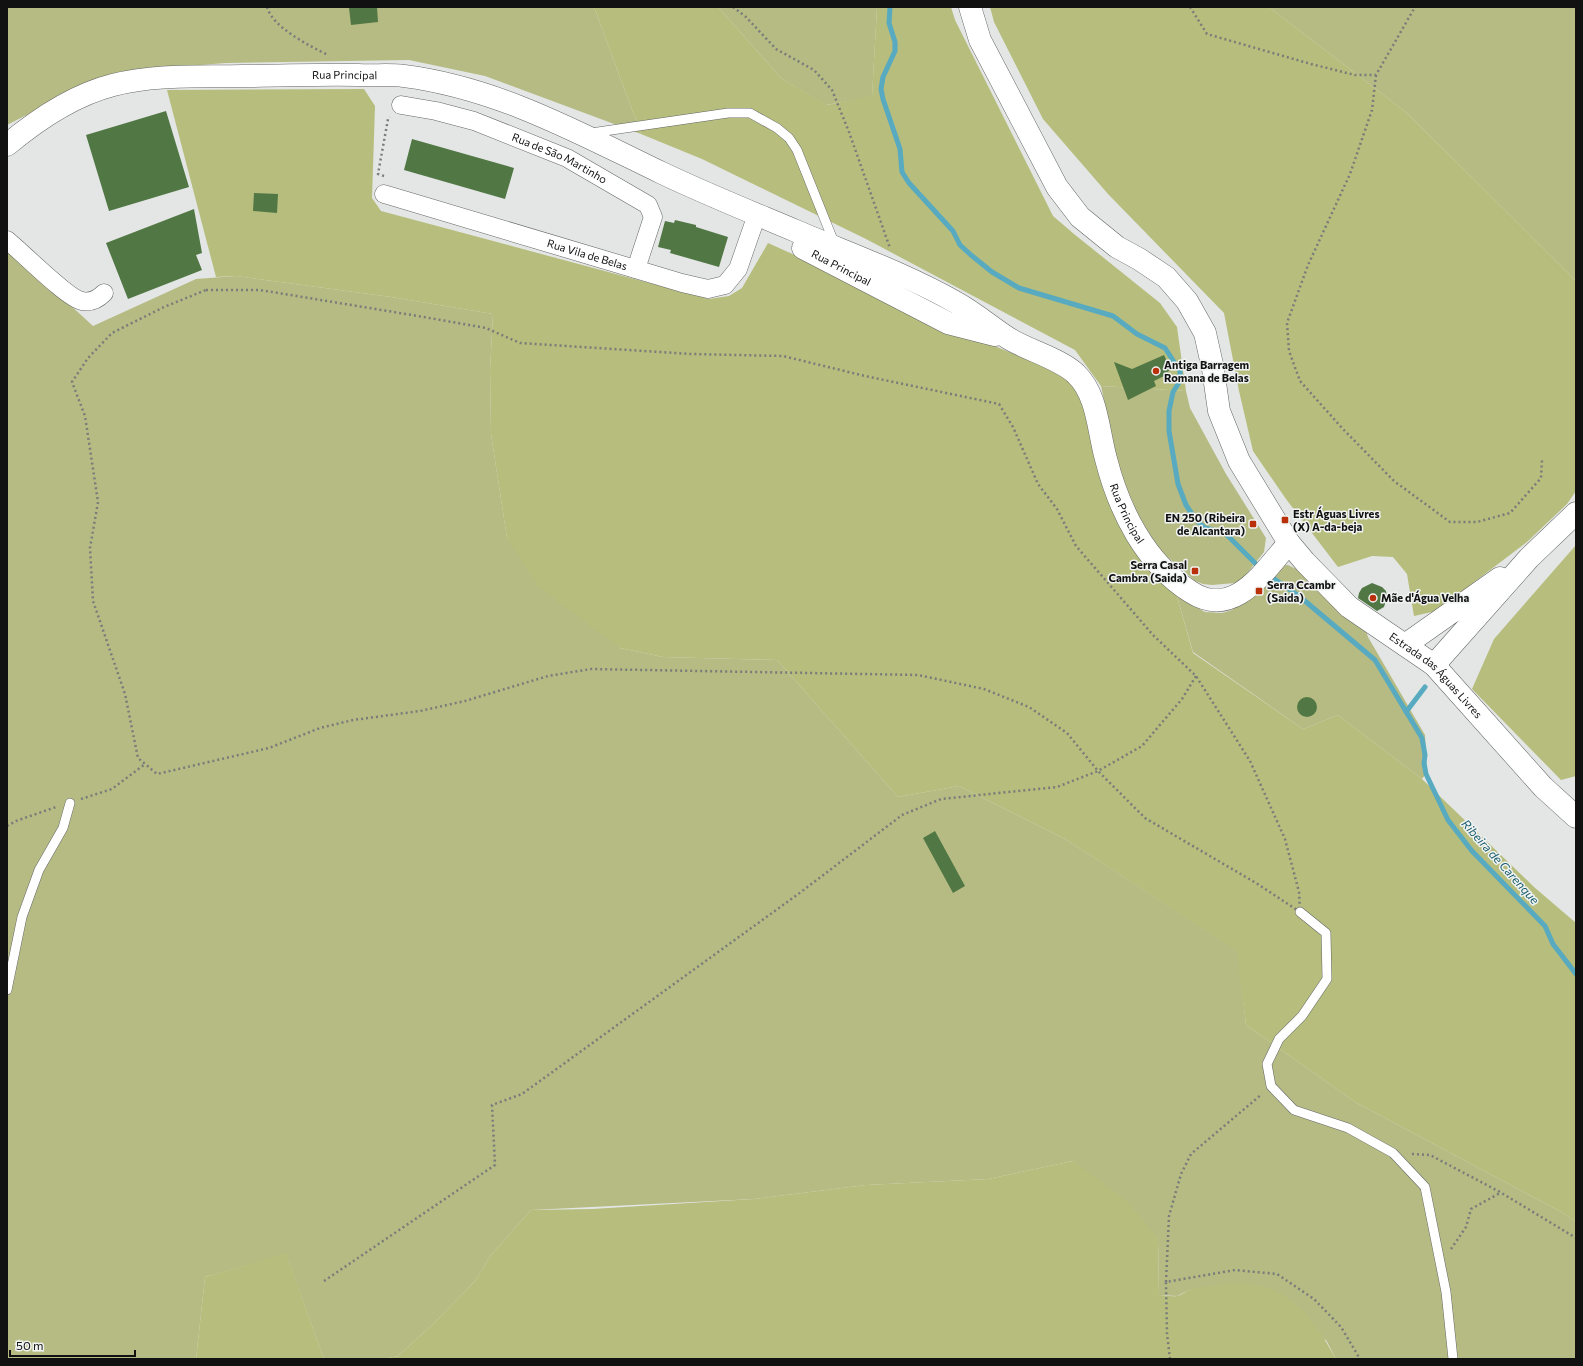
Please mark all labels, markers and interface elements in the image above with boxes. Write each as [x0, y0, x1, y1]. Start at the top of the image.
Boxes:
street label: Rua Principal [312, 68, 377, 81]
street label: Rua de São Martinho [510, 130, 610, 186]
street label: Rua Vila de Belas [546, 236, 629, 272]
street label: Rua Principal [810, 247, 873, 288]
place label: Antiga Barragem Romana de Belas [1164, 358, 1249, 384]
marker: Antiga Barragem Romana de Belas [1151, 366, 1161, 376]
street label: Rua Principal [1108, 481, 1147, 546]
place label: Estr Águas Livres (X) A-da-beja [1293, 506, 1380, 533]
place label: EN 250 (Ribeira de Alcantara) [1165, 511, 1245, 537]
marker: Estr Águas Livres (X) A-da-beja [1280, 515, 1290, 525]
marker: EN 250 (Ribeira de Alcantara) [1248, 519, 1258, 529]
place label: Serra Casal Cambra (Saida) [1108, 558, 1187, 584]
marker: Serra Casal Cambra (Saida) [1190, 566, 1200, 576]
place label: Serra Ccambr (Saida) [1267, 578, 1336, 604]
marker: Serra Ccambr (Saida) [1254, 586, 1264, 596]
place label: Mãe d'Água Velha [1381, 590, 1469, 604]
marker: Mãe d'Água Velha [1368, 593, 1378, 603]
street label: Estrada das Águas Livres [1387, 629, 1485, 720]
water label: Ribeira de Carenque [1459, 816, 1543, 907]
scale bar [10, 1332, 135, 1358]
text: 50 m [16, 1338, 44, 1352]

